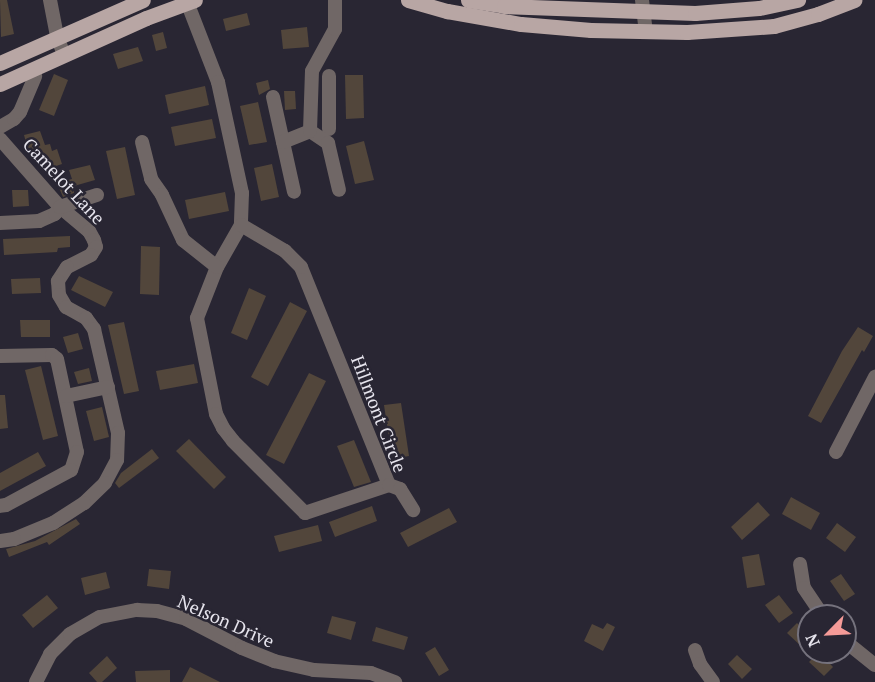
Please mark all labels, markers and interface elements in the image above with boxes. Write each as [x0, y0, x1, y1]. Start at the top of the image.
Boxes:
street label: Camelot Lane [19, 133, 109, 229]
street label: Hillmont Circle [347, 353, 411, 475]
street label: Nelson Drive [174, 590, 278, 652]
north arrow [797, 604, 857, 664]
text: N [800, 630, 825, 651]

